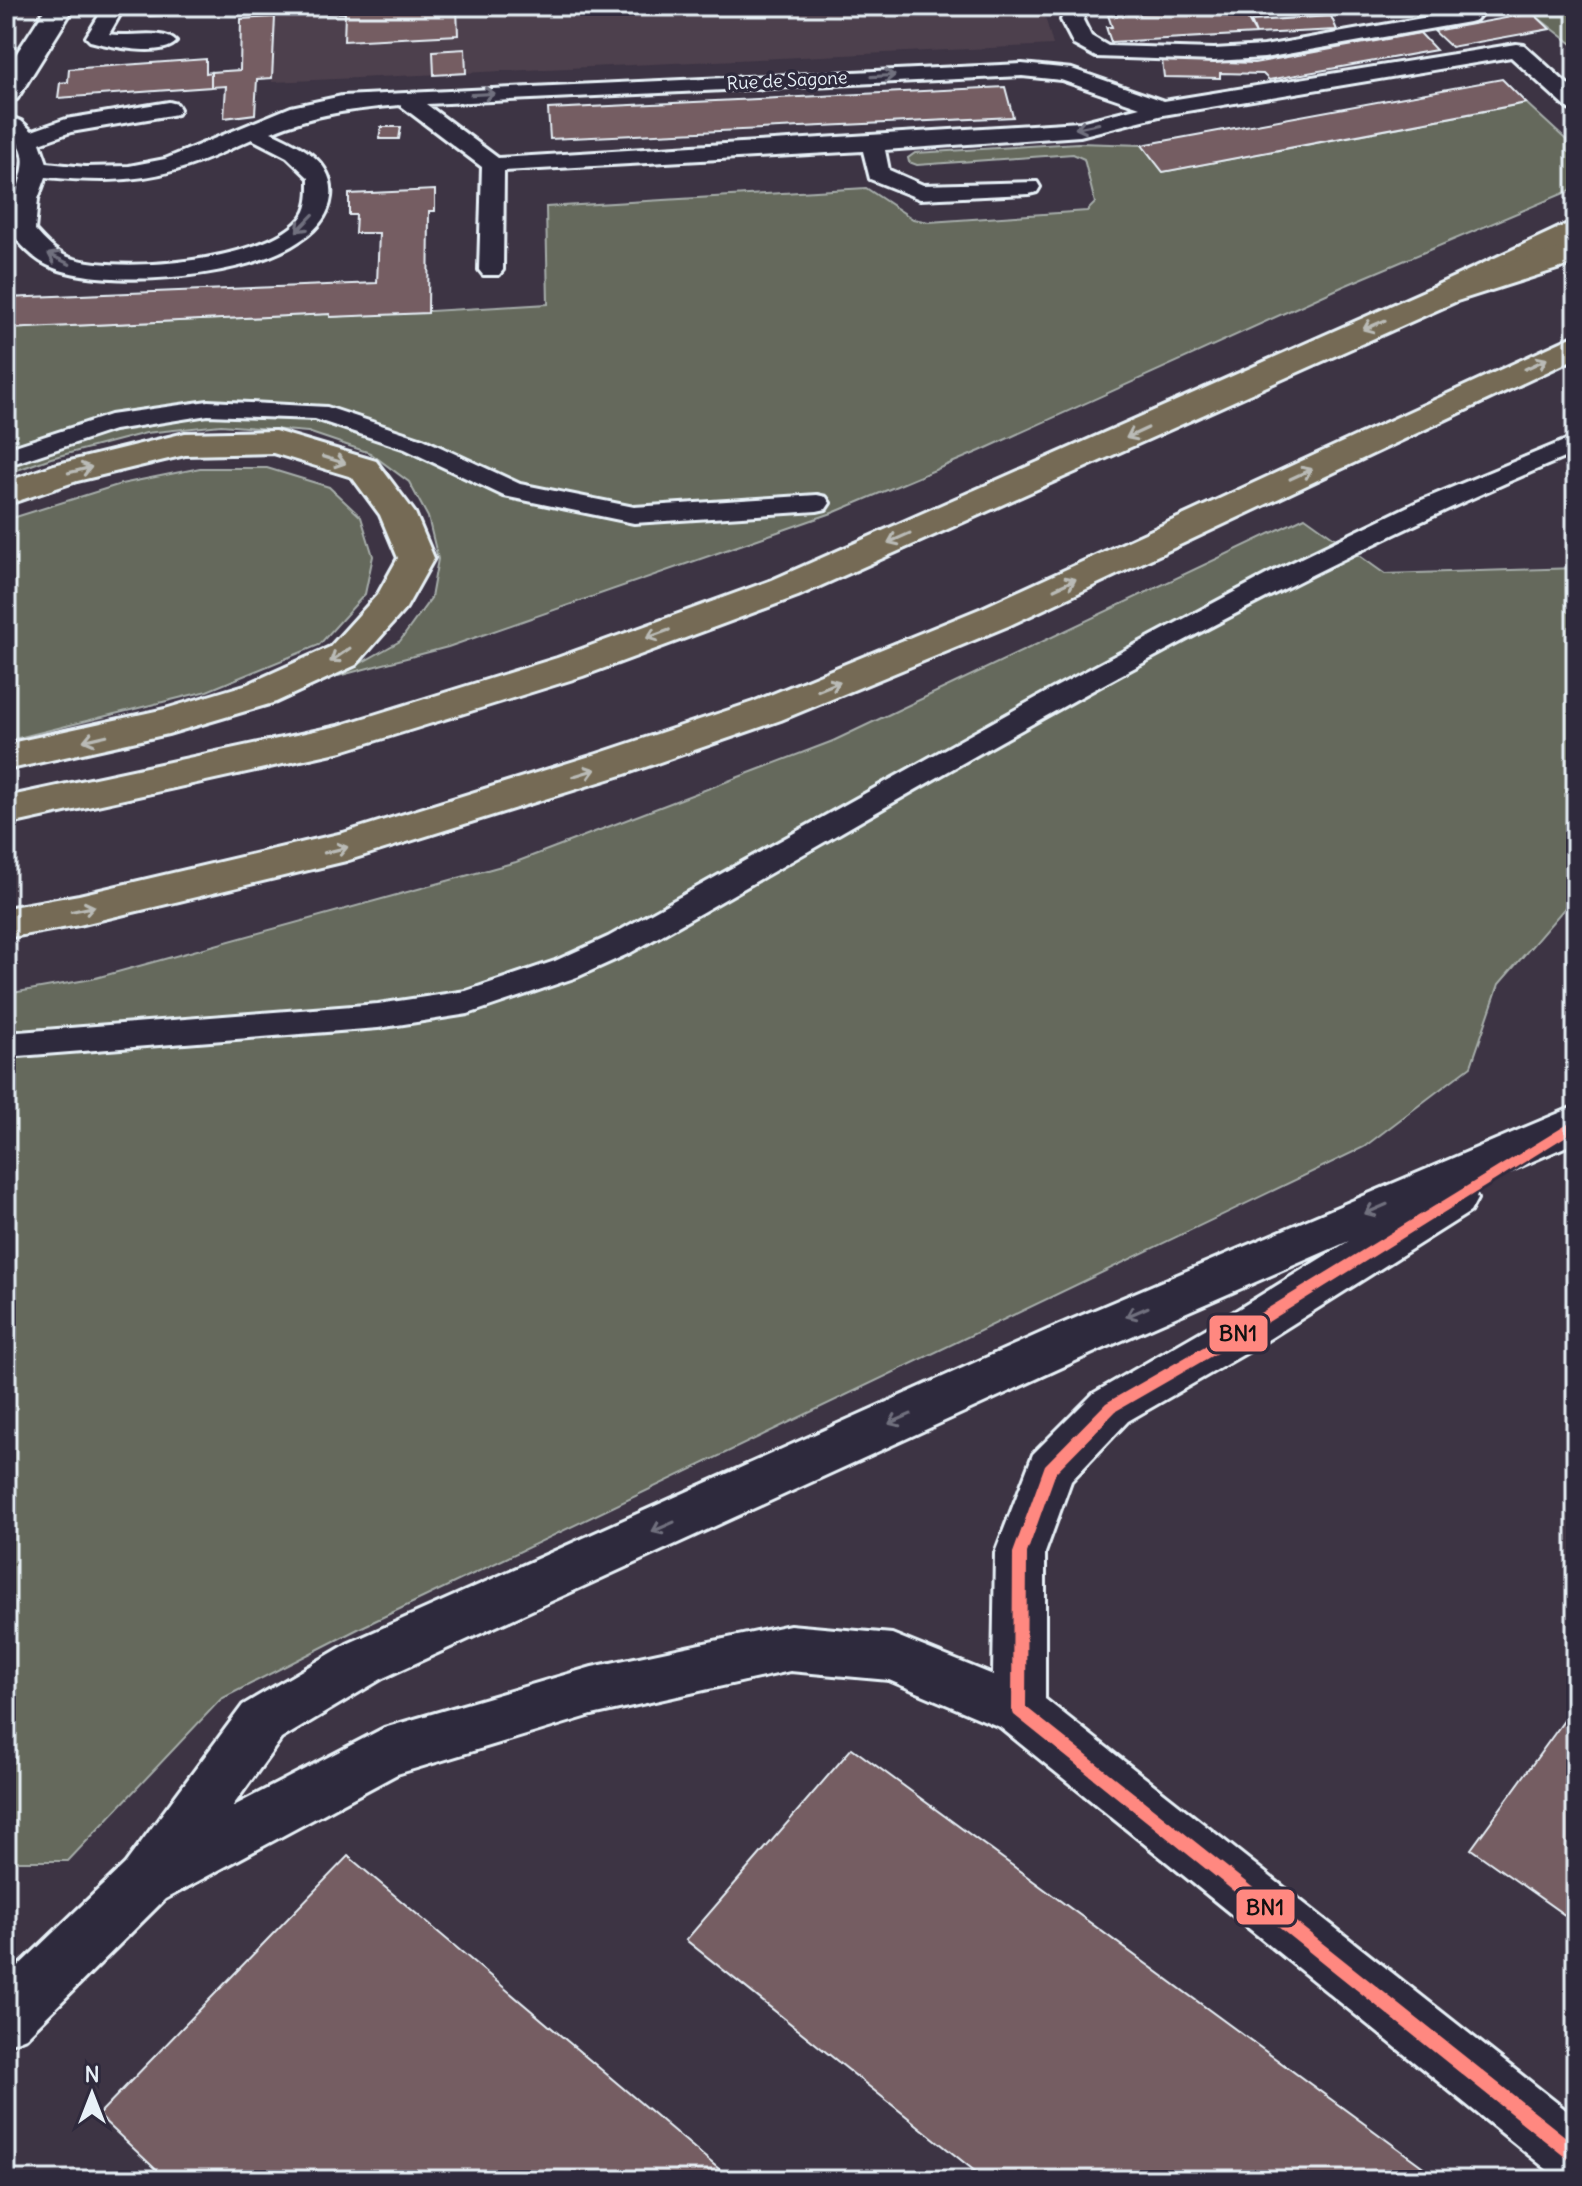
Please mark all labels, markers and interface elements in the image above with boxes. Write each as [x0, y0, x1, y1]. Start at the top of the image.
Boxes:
street label: Rue de Sagone [726, 65, 848, 95]
one-way arrow [869, 68, 896, 83]
one-way arrow [469, 86, 496, 101]
one-way arrow [1075, 120, 1101, 135]
one-way arrow [295, 213, 314, 233]
one-way arrow [48, 251, 71, 266]
one-way arrow [1362, 318, 1386, 333]
one-way arrow [1524, 356, 1548, 371]
one-way arrow [1125, 426, 1150, 441]
one-way arrow [321, 454, 346, 468]
one-way arrow [67, 461, 92, 476]
one-way arrow [1288, 466, 1312, 481]
one-way arrow [887, 531, 912, 546]
one-way arrow [1053, 576, 1077, 591]
one-way arrow [646, 628, 671, 642]
one-way arrow [329, 647, 351, 663]
one-way arrow [816, 677, 841, 692]
one-way arrow [82, 731, 108, 746]
one-way arrow [571, 765, 597, 780]
one-way arrow [322, 841, 348, 856]
one-way arrow [69, 901, 95, 916]
one-way arrow [1364, 1203, 1389, 1218]
one-way arrow [1125, 1306, 1150, 1321]
line badge: BN1 [1208, 1314, 1269, 1353]
text: BN1 [1219, 1319, 1257, 1347]
one-way arrow [888, 1412, 912, 1427]
one-way arrow [652, 1520, 676, 1535]
line badge: BN1 [1235, 1888, 1296, 1926]
text: BN1 [1246, 1893, 1284, 1921]
north arrow [52, 2054, 132, 2134]
text: N [84, 2060, 100, 2088]

